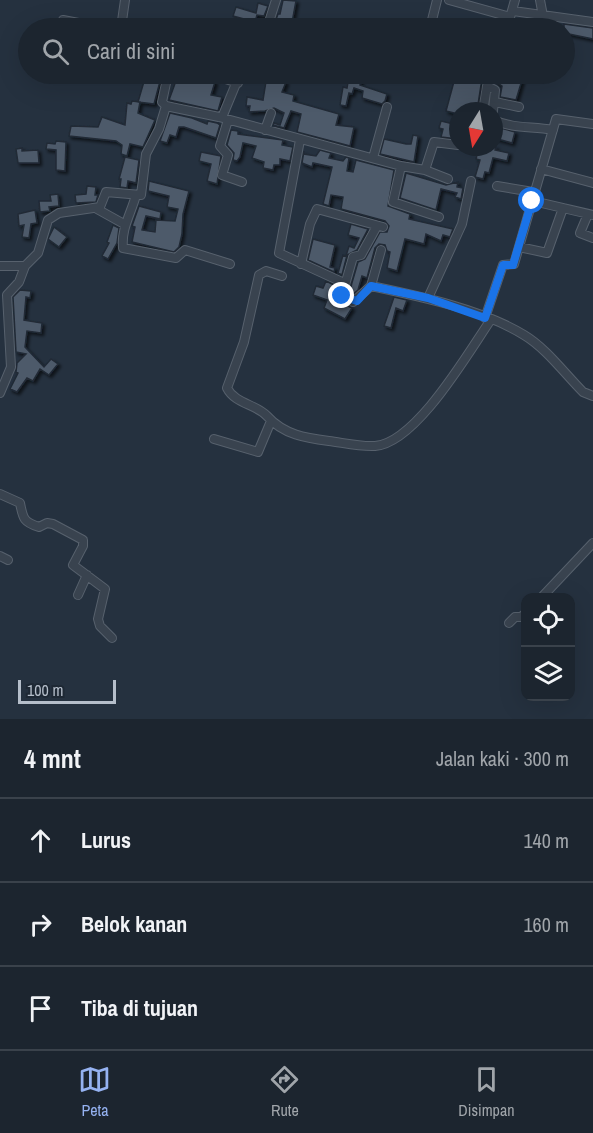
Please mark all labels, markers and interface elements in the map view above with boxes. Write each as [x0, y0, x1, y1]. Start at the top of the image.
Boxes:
search box [18, 18, 575, 84]
icon: search [39, 35, 72, 68]
text: Cari di sini [87, 36, 175, 66]
north arrow [449, 102, 503, 156]
route start [518, 187, 544, 213]
route end [328, 282, 354, 308]
map controls [521, 593, 575, 701]
button: locate [521, 593, 575, 647]
button: layers [521, 647, 575, 701]
scale bar [18, 677, 116, 704]
text: 100 m [27, 679, 63, 701]
text: 4 mnt [24, 741, 81, 776]
text: Jalan kaki · 300 m [436, 745, 569, 772]
icon: ahead [24, 824, 57, 857]
text: Lurus [81, 825, 131, 855]
text: 140 m [523, 827, 569, 854]
icon: right [24, 908, 57, 941]
text: Belok kanan [81, 909, 187, 939]
text: 160 m [523, 911, 569, 938]
icon: arrive [24, 992, 57, 1025]
text: Tiba di tujuan [81, 993, 198, 1023]
tab: Peta [78, 1063, 111, 1121]
tab: Rute [268, 1063, 301, 1121]
tab: Disimpan [458, 1063, 515, 1121]

